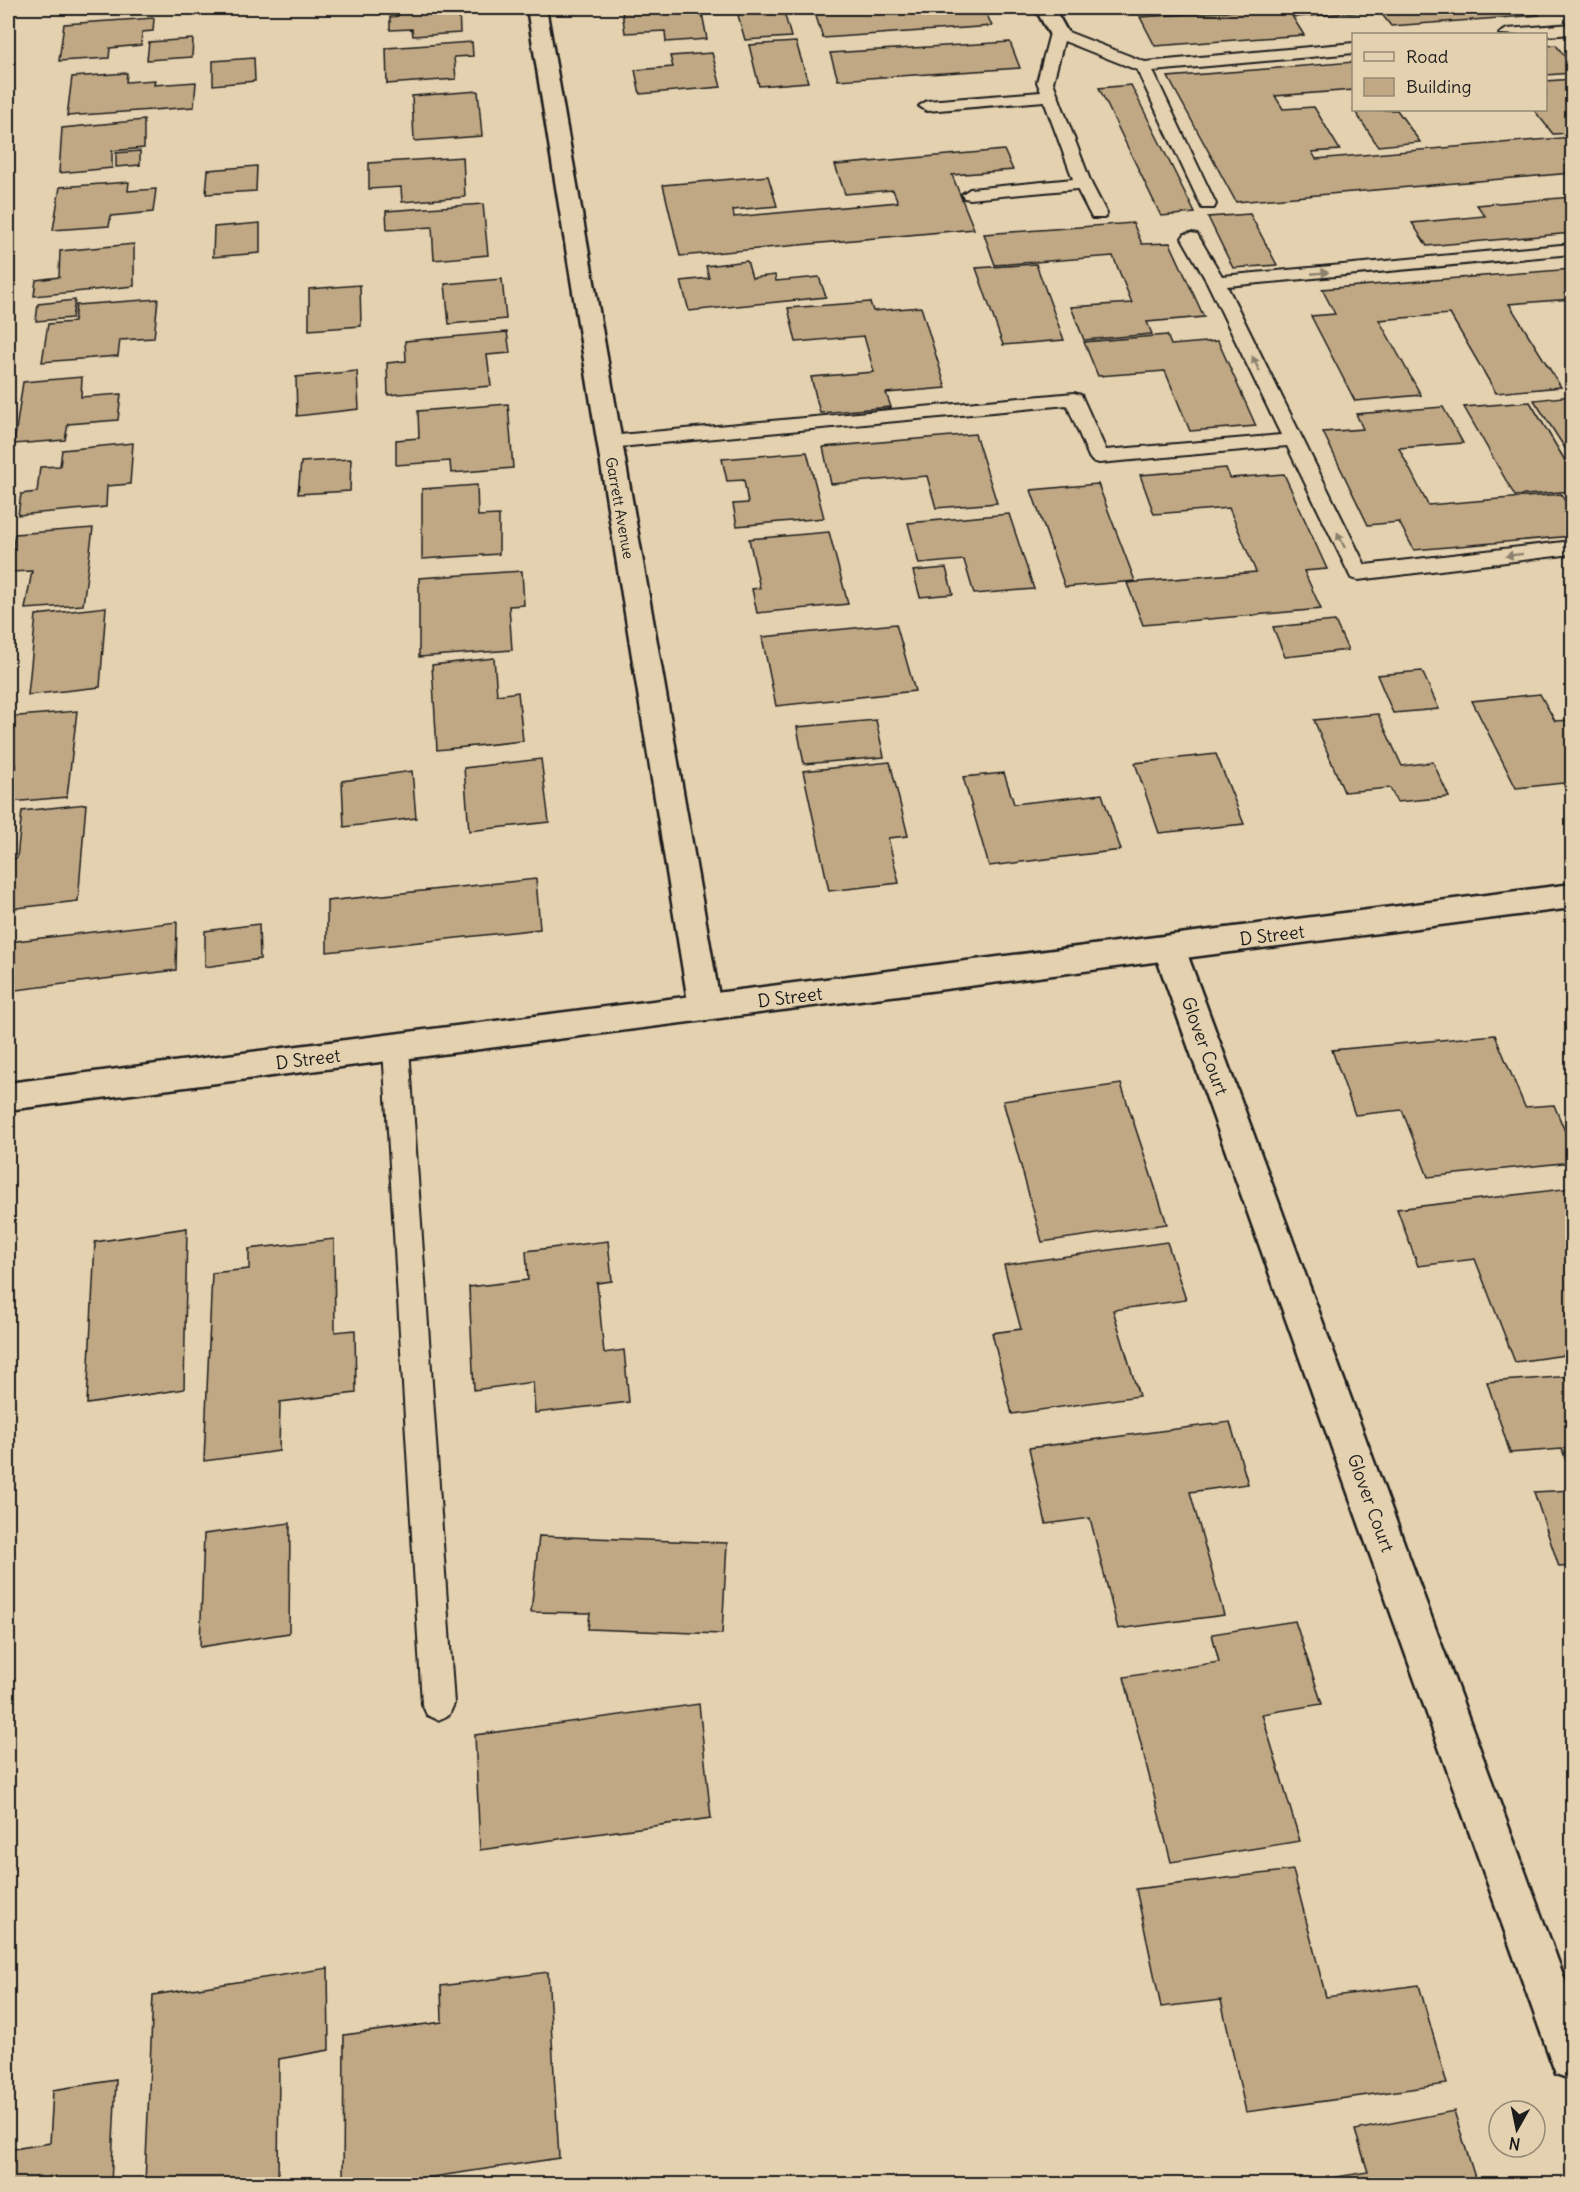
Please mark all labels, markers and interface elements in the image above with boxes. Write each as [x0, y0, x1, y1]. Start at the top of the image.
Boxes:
legend [1352, 33, 1547, 111]
text: Road [1406, 45, 1449, 68]
text: Building [1406, 75, 1471, 98]
one-way arrow [1310, 268, 1329, 277]
one-way arrow [1252, 356, 1261, 373]
street label: Garrett Avenue [602, 456, 638, 560]
one-way arrow [1337, 531, 1346, 548]
one-way arrow [1505, 550, 1524, 560]
street label: D Street [1238, 920, 1306, 950]
street label: D Street [756, 982, 824, 1012]
street label: Glover Court [1177, 994, 1233, 1098]
street label: D Street [274, 1044, 342, 1074]
street label: Glover Court [1343, 1451, 1399, 1555]
north arrow [1487, 2099, 1547, 2159]
text: N [1508, 2133, 1522, 2155]

